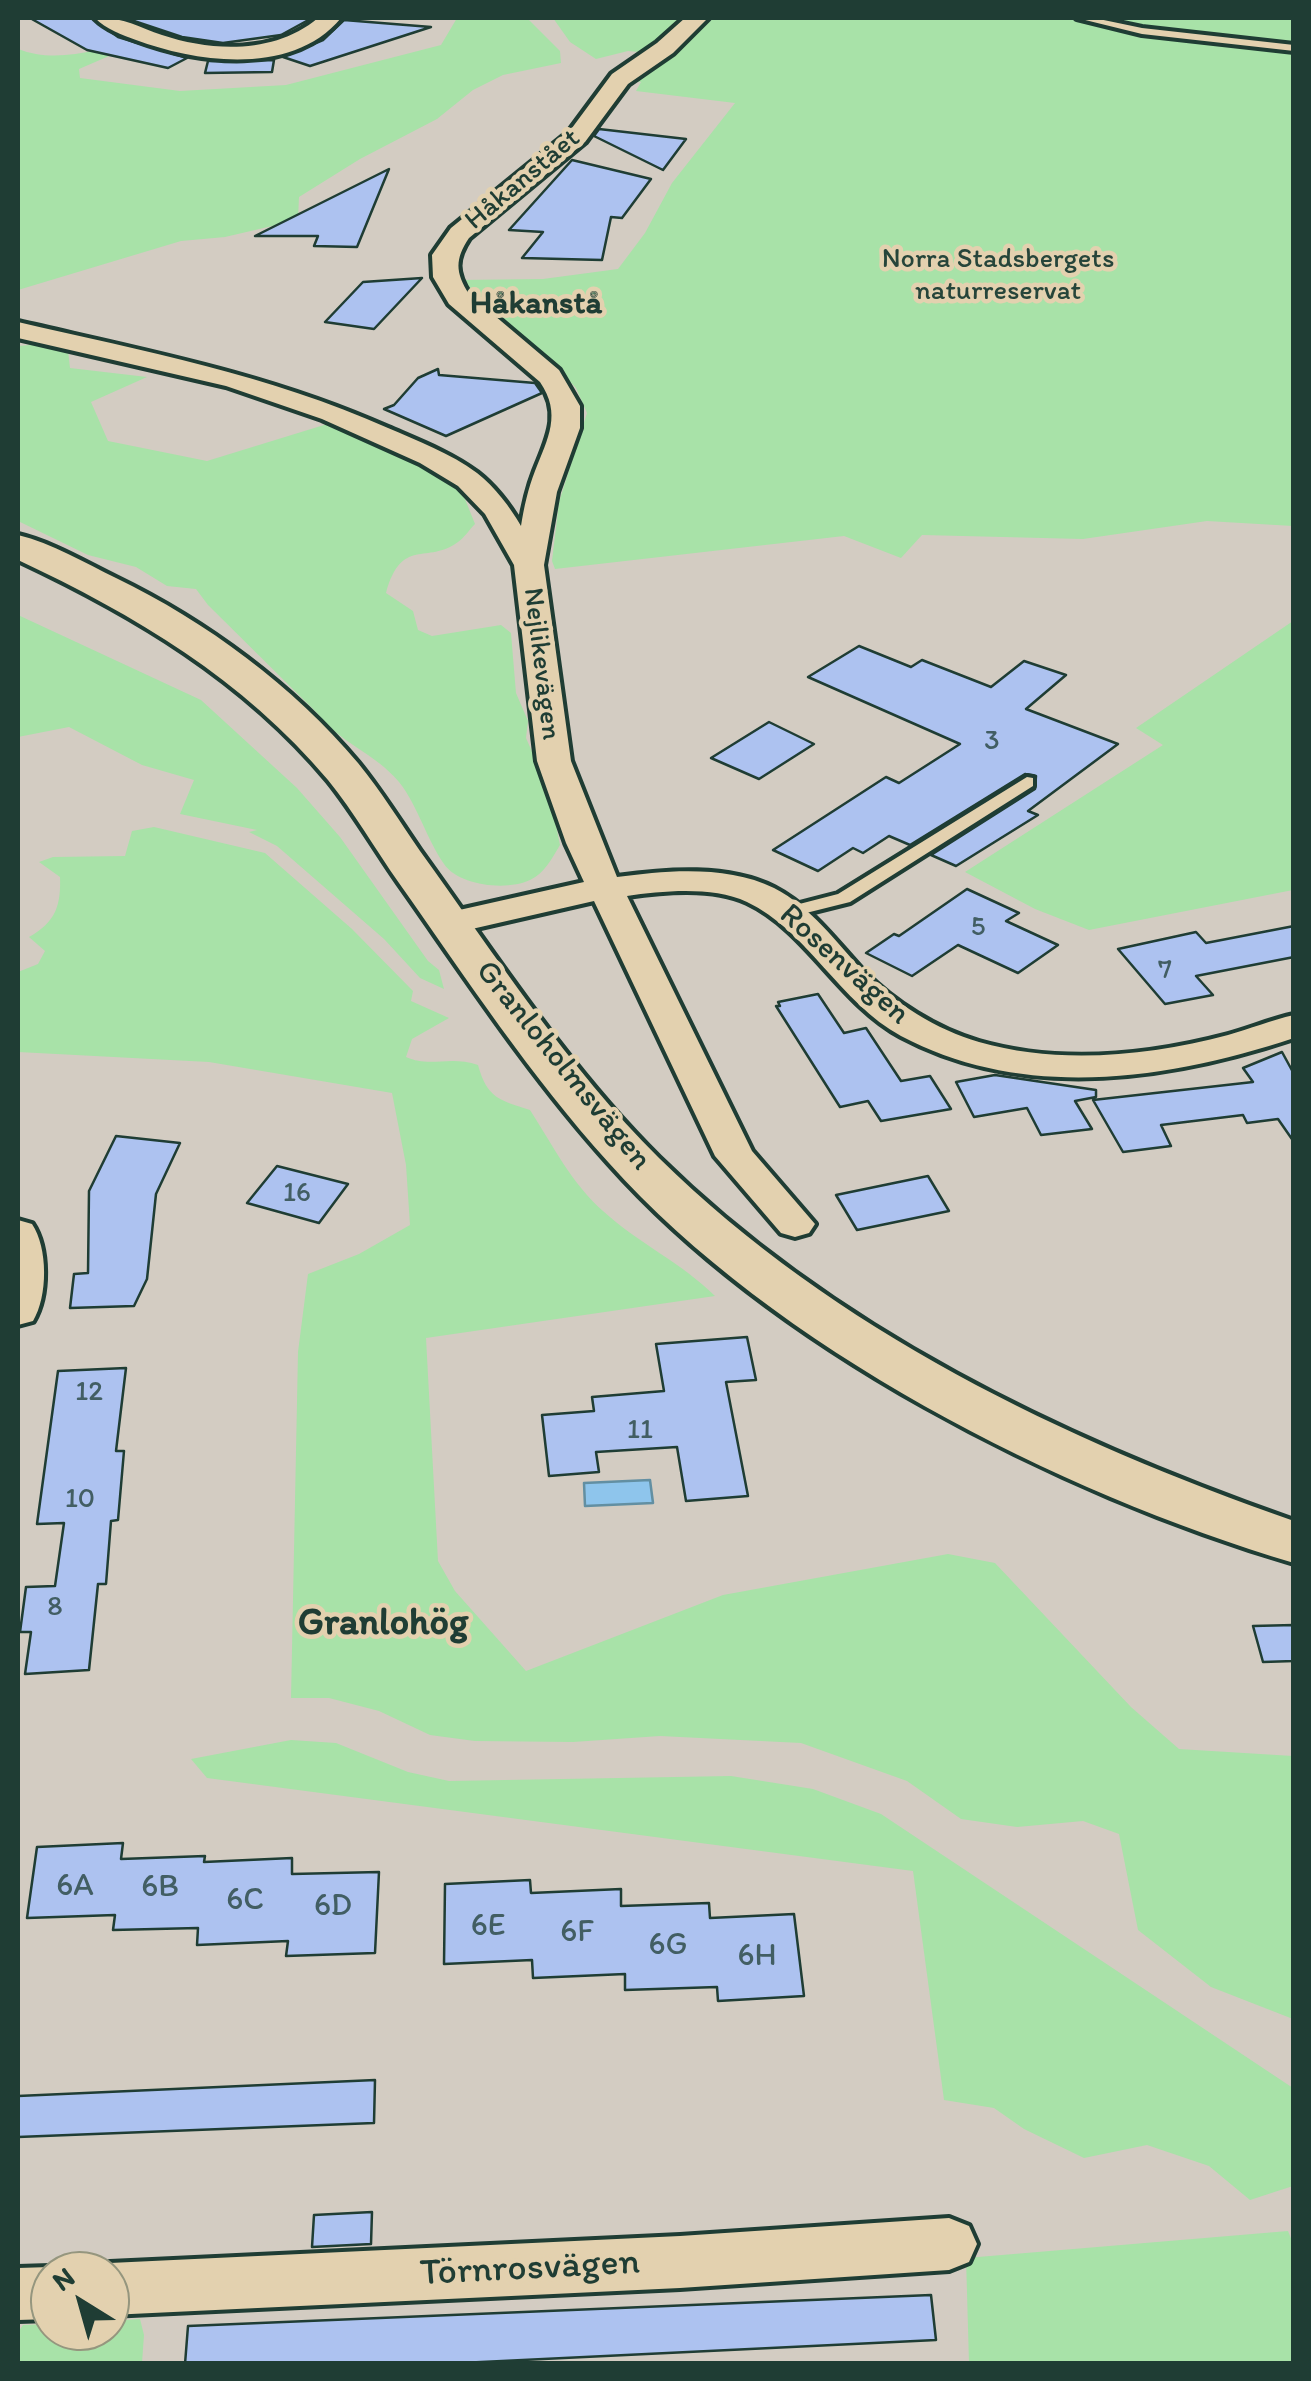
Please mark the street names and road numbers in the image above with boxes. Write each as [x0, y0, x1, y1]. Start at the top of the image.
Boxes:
street label: Håkanstået [459, 122, 587, 238]
street label: Nejlikevägen [515, 586, 567, 742]
street label: Rosenvägen [771, 896, 917, 1034]
street label: Granloholmsvägen [467, 953, 659, 1179]
street label: Törnrosvägen [419, 2240, 641, 2298]

